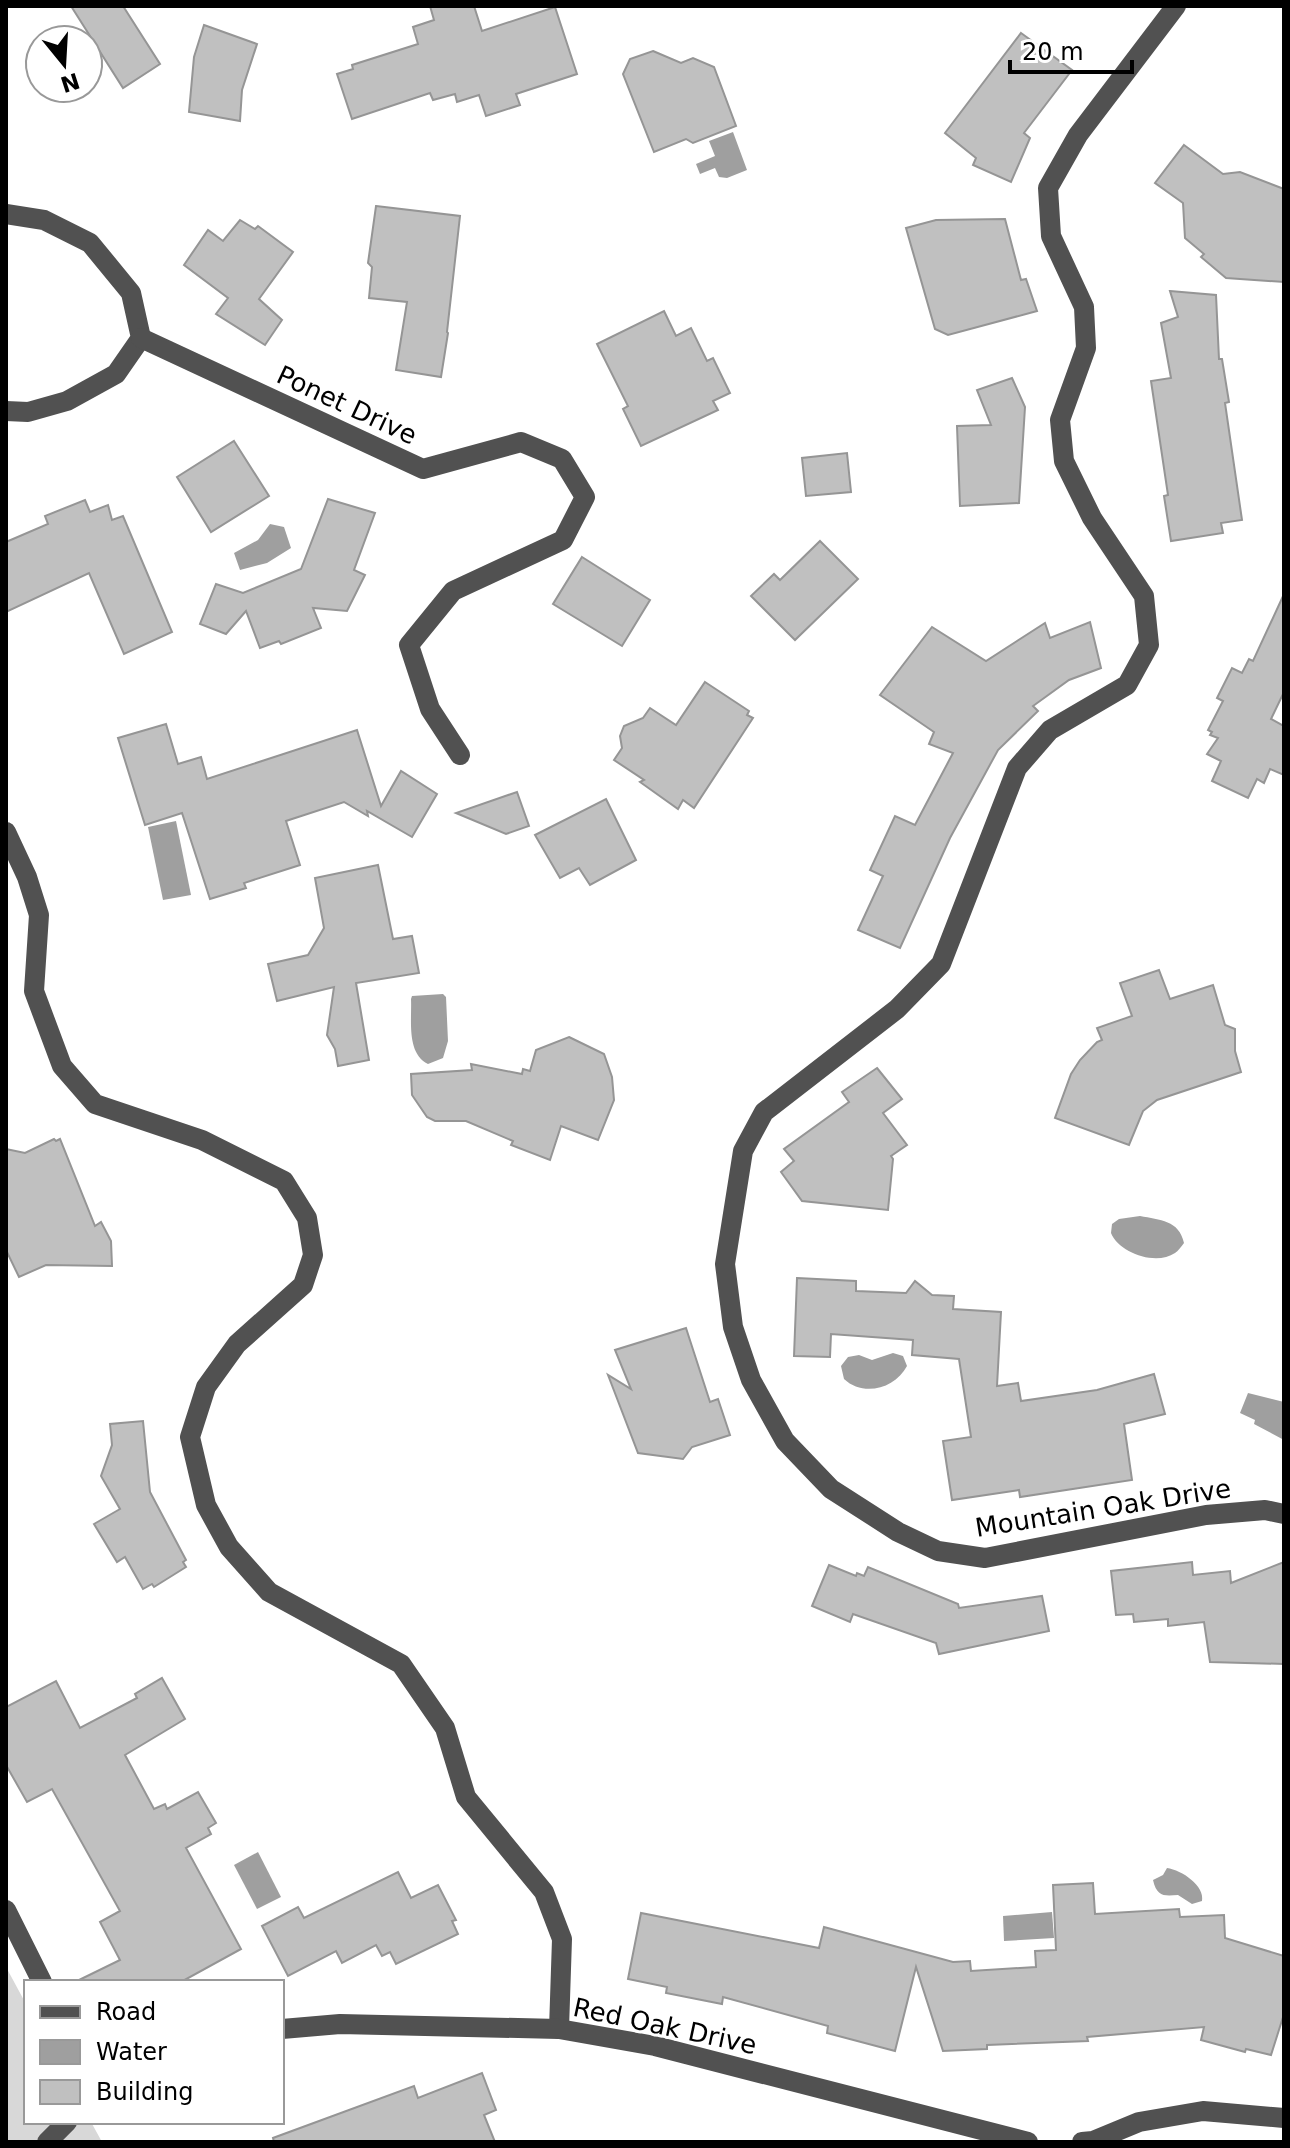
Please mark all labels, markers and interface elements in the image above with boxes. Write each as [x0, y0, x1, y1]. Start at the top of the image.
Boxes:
north arrow [24, 24, 104, 104]
scale bar [1010, 24, 1132, 74]
text: 20 m [1022, 38, 1084, 66]
text: N [57, 68, 83, 97]
street label: Ponet Drive [272, 360, 422, 450]
street label: Mountain Oak Drive [973, 1473, 1233, 1543]
legend [24, 1980, 284, 2124]
street label: Red Oak Drive [571, 1992, 759, 2060]
text: Road [96, 1998, 156, 2026]
text: Water [96, 2038, 167, 2066]
text: Building [96, 2078, 193, 2106]

